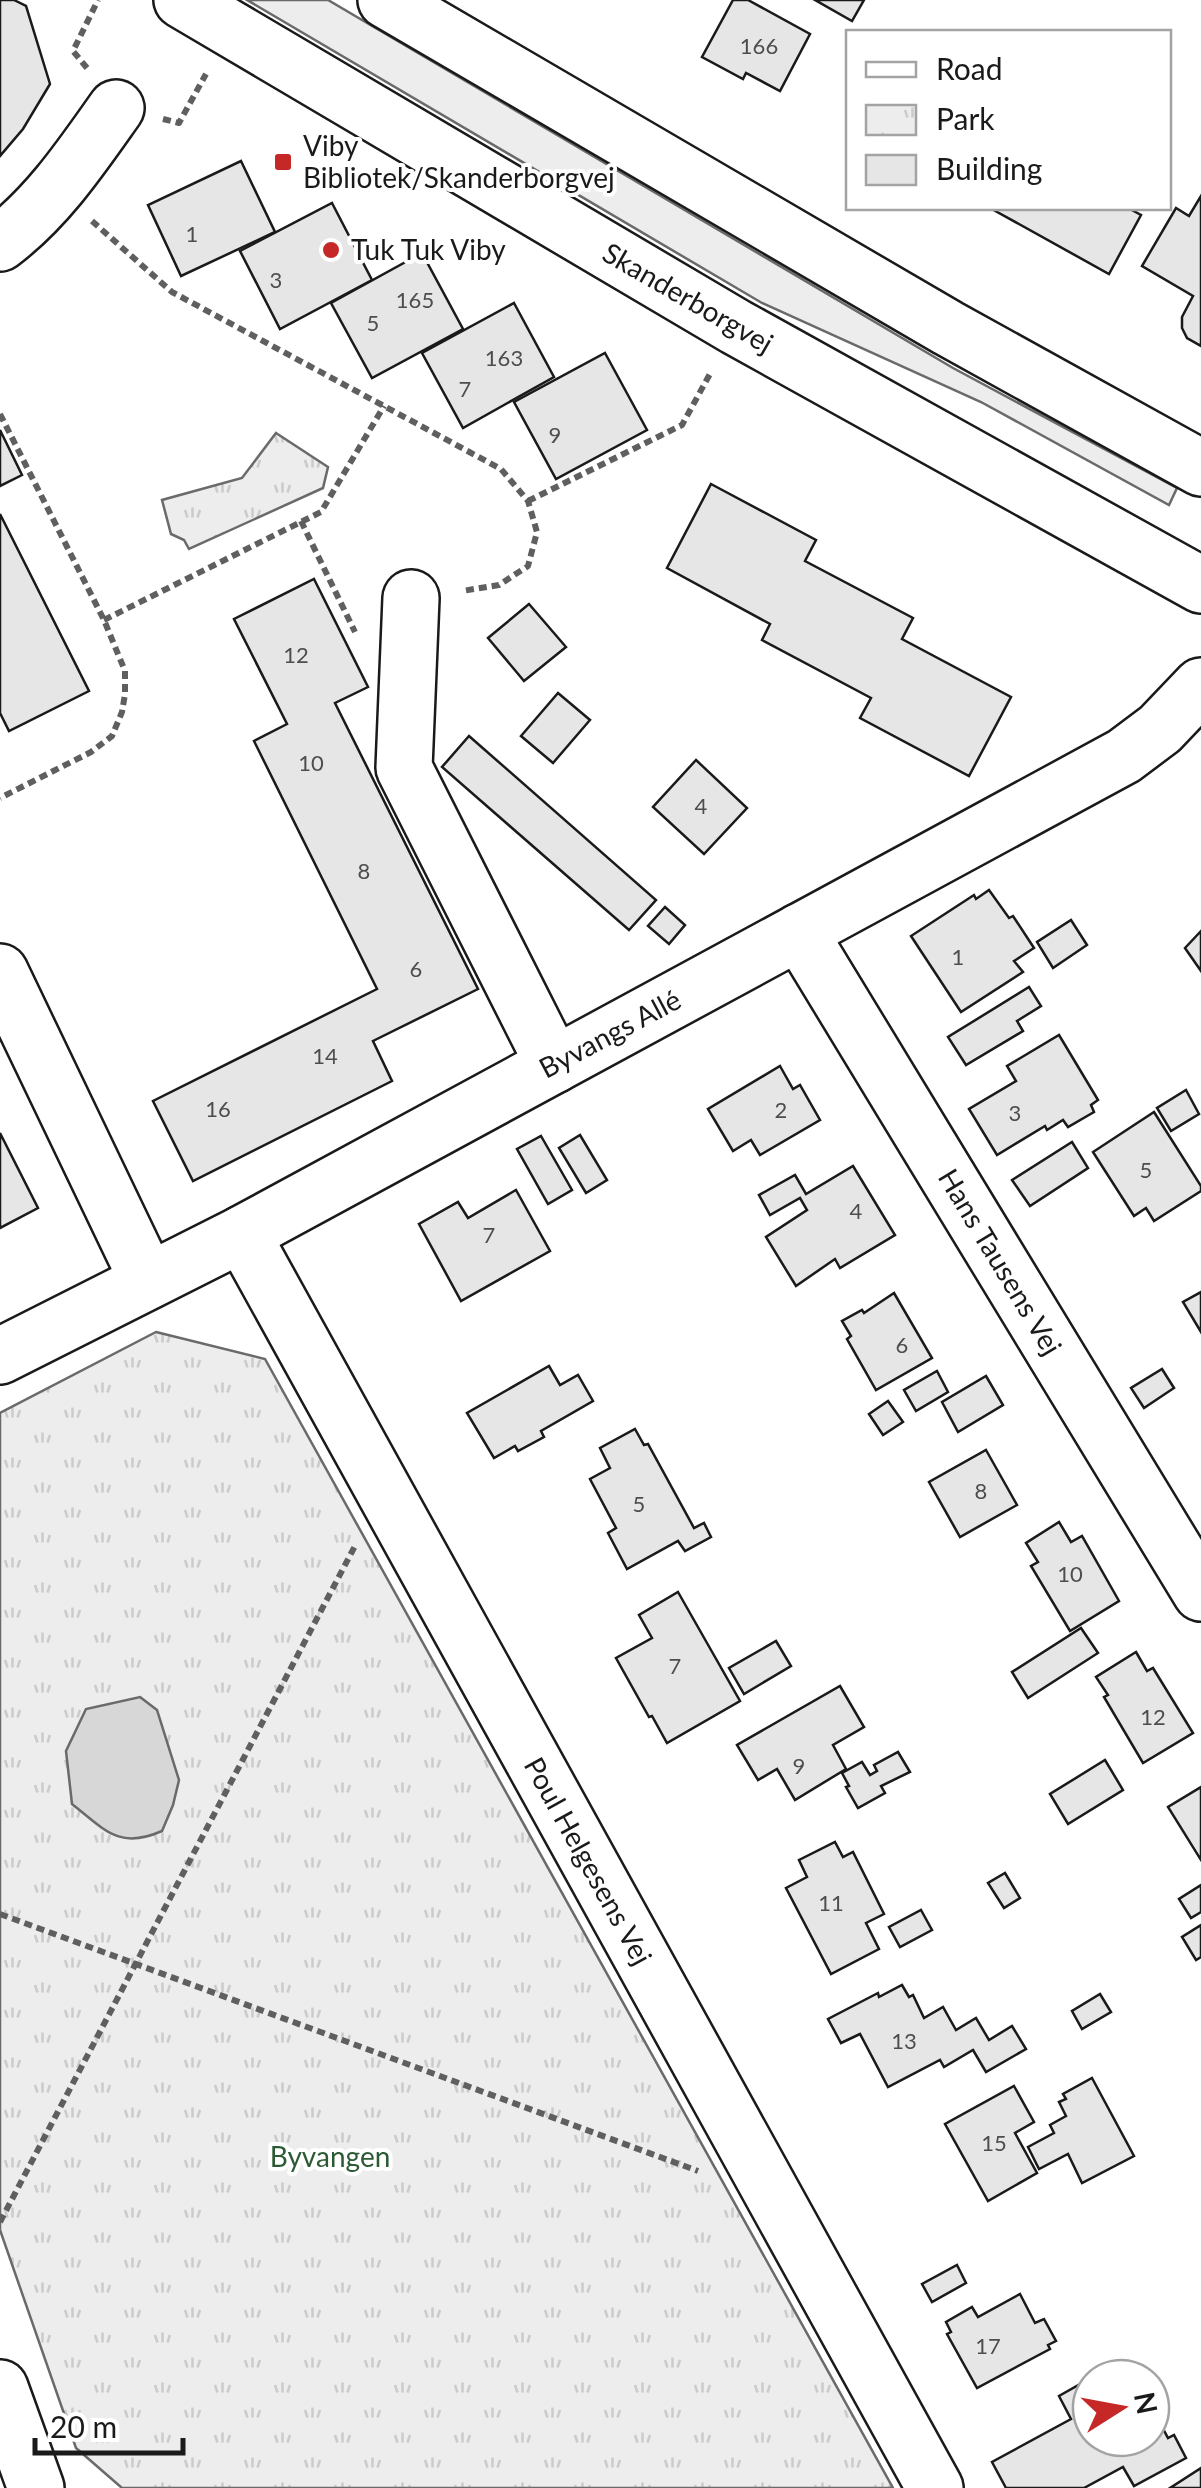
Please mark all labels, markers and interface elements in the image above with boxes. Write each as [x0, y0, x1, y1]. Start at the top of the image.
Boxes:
legend [846, 30, 1171, 210]
house number: 166 [740, 32, 778, 59]
text: Road [936, 50, 1003, 86]
text: Park [936, 100, 995, 136]
place label: Viby Bibliotek/Skanderborgvej [303, 128, 615, 194]
text: Building [936, 150, 1042, 186]
marker: Viby Bibliotek/Skanderborgvej [272, 151, 294, 173]
house number: 1 [186, 220, 198, 247]
place label: Tuk Tuk Viby [351, 232, 506, 266]
street label: Skanderborgvej [597, 235, 780, 360]
marker: Tuk Tuk Viby [320, 239, 342, 261]
house number: 3 [270, 266, 282, 293]
house number: 165 [396, 286, 434, 313]
house number: 5 [367, 309, 379, 336]
house number: 163 [485, 344, 523, 371]
house number: 7 [459, 375, 471, 402]
house number: 9 [549, 421, 561, 448]
house number: 12 [283, 641, 309, 668]
house number: 10 [298, 749, 324, 776]
house number: 4 [695, 792, 708, 819]
house number: 8 [358, 857, 370, 884]
house number: 1 [952, 943, 964, 970]
house number: 6 [410, 955, 422, 982]
street label: Byvangs Allé [533, 982, 686, 1085]
house number: 14 [312, 1042, 338, 1069]
house number: 16 [205, 1095, 231, 1122]
house number: 2 [775, 1096, 787, 1123]
house number: 3 [1009, 1099, 1021, 1126]
house number: 5 [1140, 1156, 1152, 1183]
street label: Hans Tausens Vej [932, 1162, 1070, 1361]
house number: 4 [850, 1197, 863, 1224]
house number: 7 [483, 1221, 495, 1248]
house number: 6 [896, 1331, 908, 1358]
house number: 8 [975, 1477, 987, 1504]
house number: 5 [633, 1490, 645, 1517]
house number: 10 [1057, 1560, 1083, 1587]
house number: 7 [669, 1652, 681, 1679]
house number: 12 [1140, 1703, 1166, 1730]
street label: Poul Helgesens Vej [518, 1751, 660, 1970]
house number: 9 [793, 1752, 805, 1779]
house number: 11 [818, 1889, 844, 1916]
house number: 13 [891, 2027, 917, 2054]
house number: 15 [981, 2129, 1007, 2156]
park label: Byvangen [270, 2139, 390, 2173]
house number: 17 [975, 2332, 1001, 2359]
north arrow [1071, 2358, 1171, 2458]
text: N [1128, 2389, 1165, 2417]
scale bar [35, 2393, 182, 2455]
text: 20 m [50, 2408, 117, 2444]

